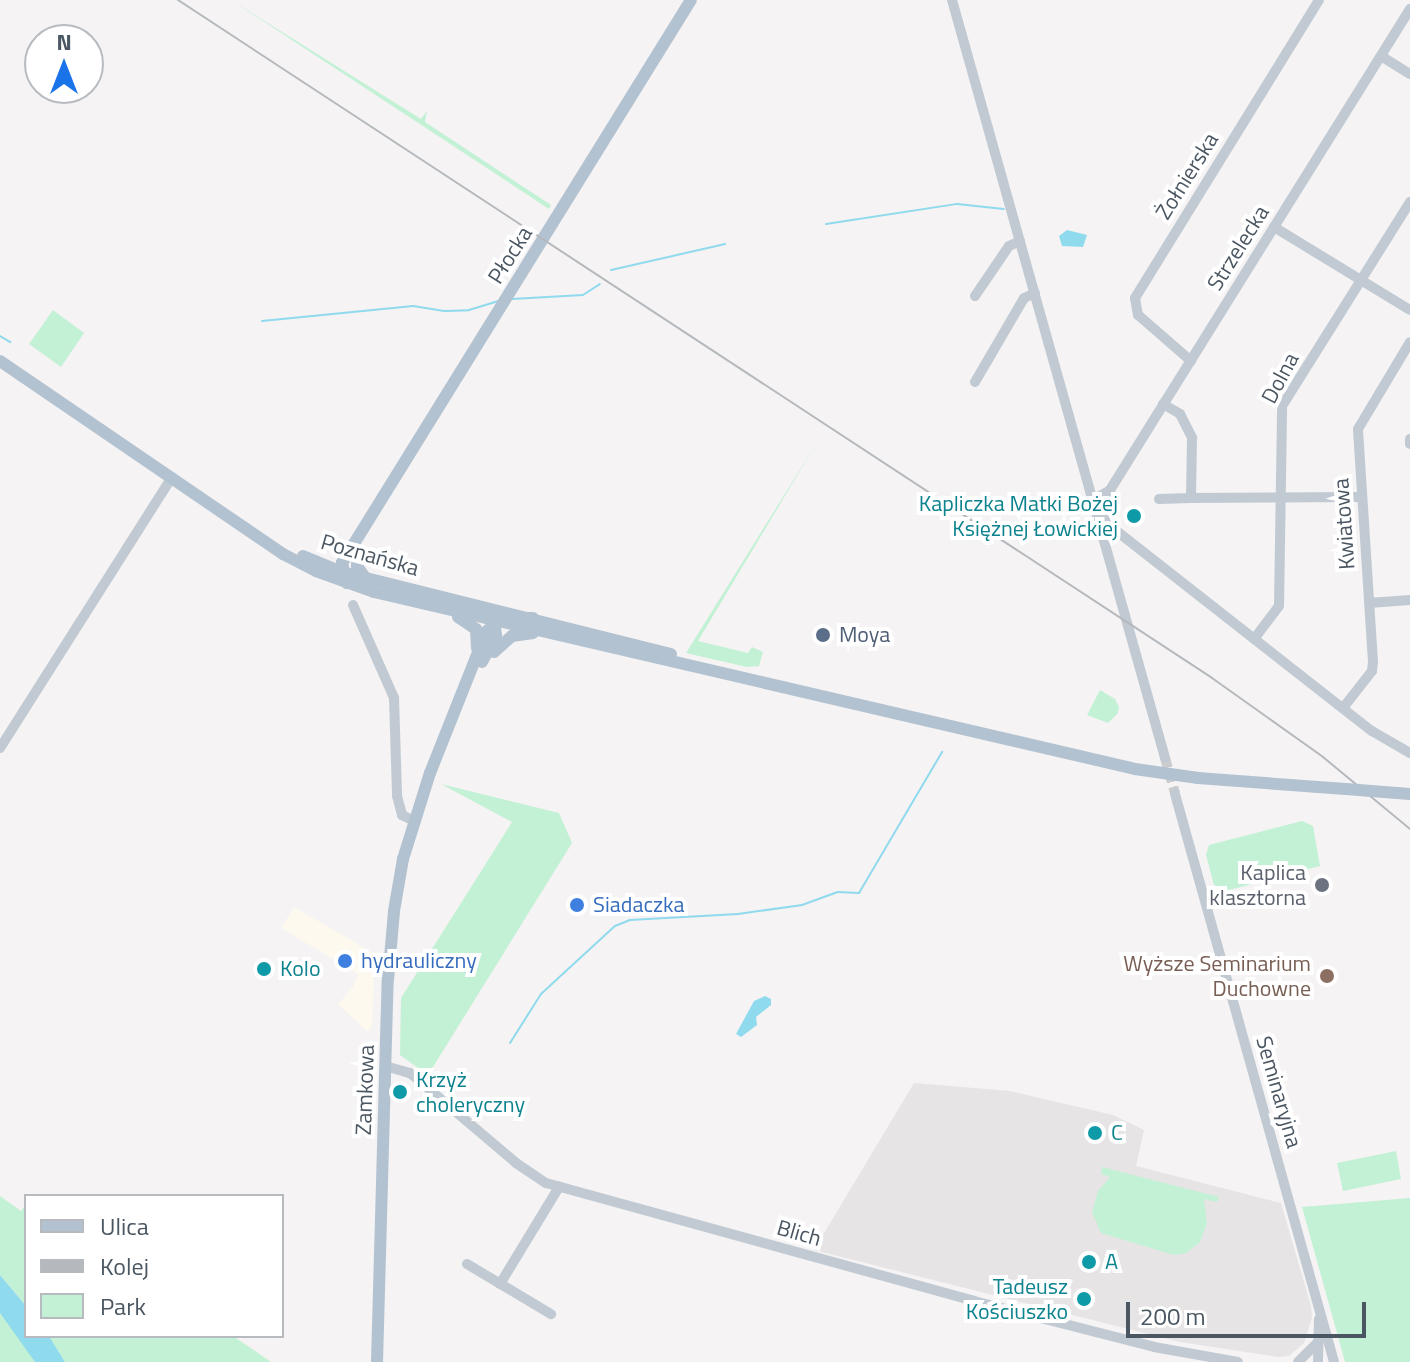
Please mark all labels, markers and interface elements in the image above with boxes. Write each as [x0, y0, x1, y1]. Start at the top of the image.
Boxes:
north arrow [24, 24, 104, 104]
text: N [56, 25, 72, 59]
street label: Żołnierska [1150, 128, 1224, 224]
street label: Strzelecka [1202, 201, 1274, 295]
street label: Płocka [482, 221, 538, 289]
street label: Dolna [1256, 348, 1304, 408]
street label: Kwiatowa [1328, 477, 1360, 571]
place label: Kapliczka Matki Bożej Księżnej Łowickiej [919, 490, 1118, 542]
marker: Kapliczka Matki Bożej Księżnej Łowickiej [1125, 507, 1143, 525]
street label: Poznańska [318, 528, 422, 582]
place label: Moya [839, 622, 890, 648]
marker: Moya [814, 626, 832, 644]
place label: Kaplica klasztorna [1209, 859, 1306, 910]
marker: Kaplica klasztorna [1313, 876, 1331, 894]
place label: Siadaczka [593, 892, 685, 918]
marker: Siadaczka [568, 896, 586, 914]
place label: hydrauliczny [361, 948, 477, 974]
place label: Wyższe Seminarium Duchowne [1123, 950, 1311, 1002]
marker: hydrauliczny [336, 952, 354, 970]
place label: Kolo [280, 956, 321, 982]
marker: Kolo [255, 960, 273, 978]
marker: Wyższe Seminarium Duchowne [1318, 967, 1336, 985]
street label: Seminaryjna [1250, 1033, 1308, 1151]
street label: Zamkowa [350, 1044, 380, 1136]
place label: Krzyż choleryczny [416, 1066, 525, 1118]
marker: Krzyż choleryczny [391, 1083, 409, 1101]
place label: C [1111, 1120, 1123, 1146]
marker: C [1086, 1124, 1104, 1142]
legend [24, 1194, 284, 1338]
text: Ulica [100, 1208, 149, 1244]
street label: Blich [774, 1214, 824, 1252]
text: Kolej [100, 1248, 149, 1284]
place label: A [1105, 1249, 1118, 1275]
marker: A [1080, 1253, 1098, 1271]
place label: Tadeusz Kościuszko [966, 1273, 1068, 1324]
scale bar [1130, 1286, 1370, 1336]
text: Park [100, 1288, 146, 1324]
marker: Tadeusz Kościuszko [1075, 1290, 1093, 1308]
text: 200 m [1140, 1298, 1206, 1334]

